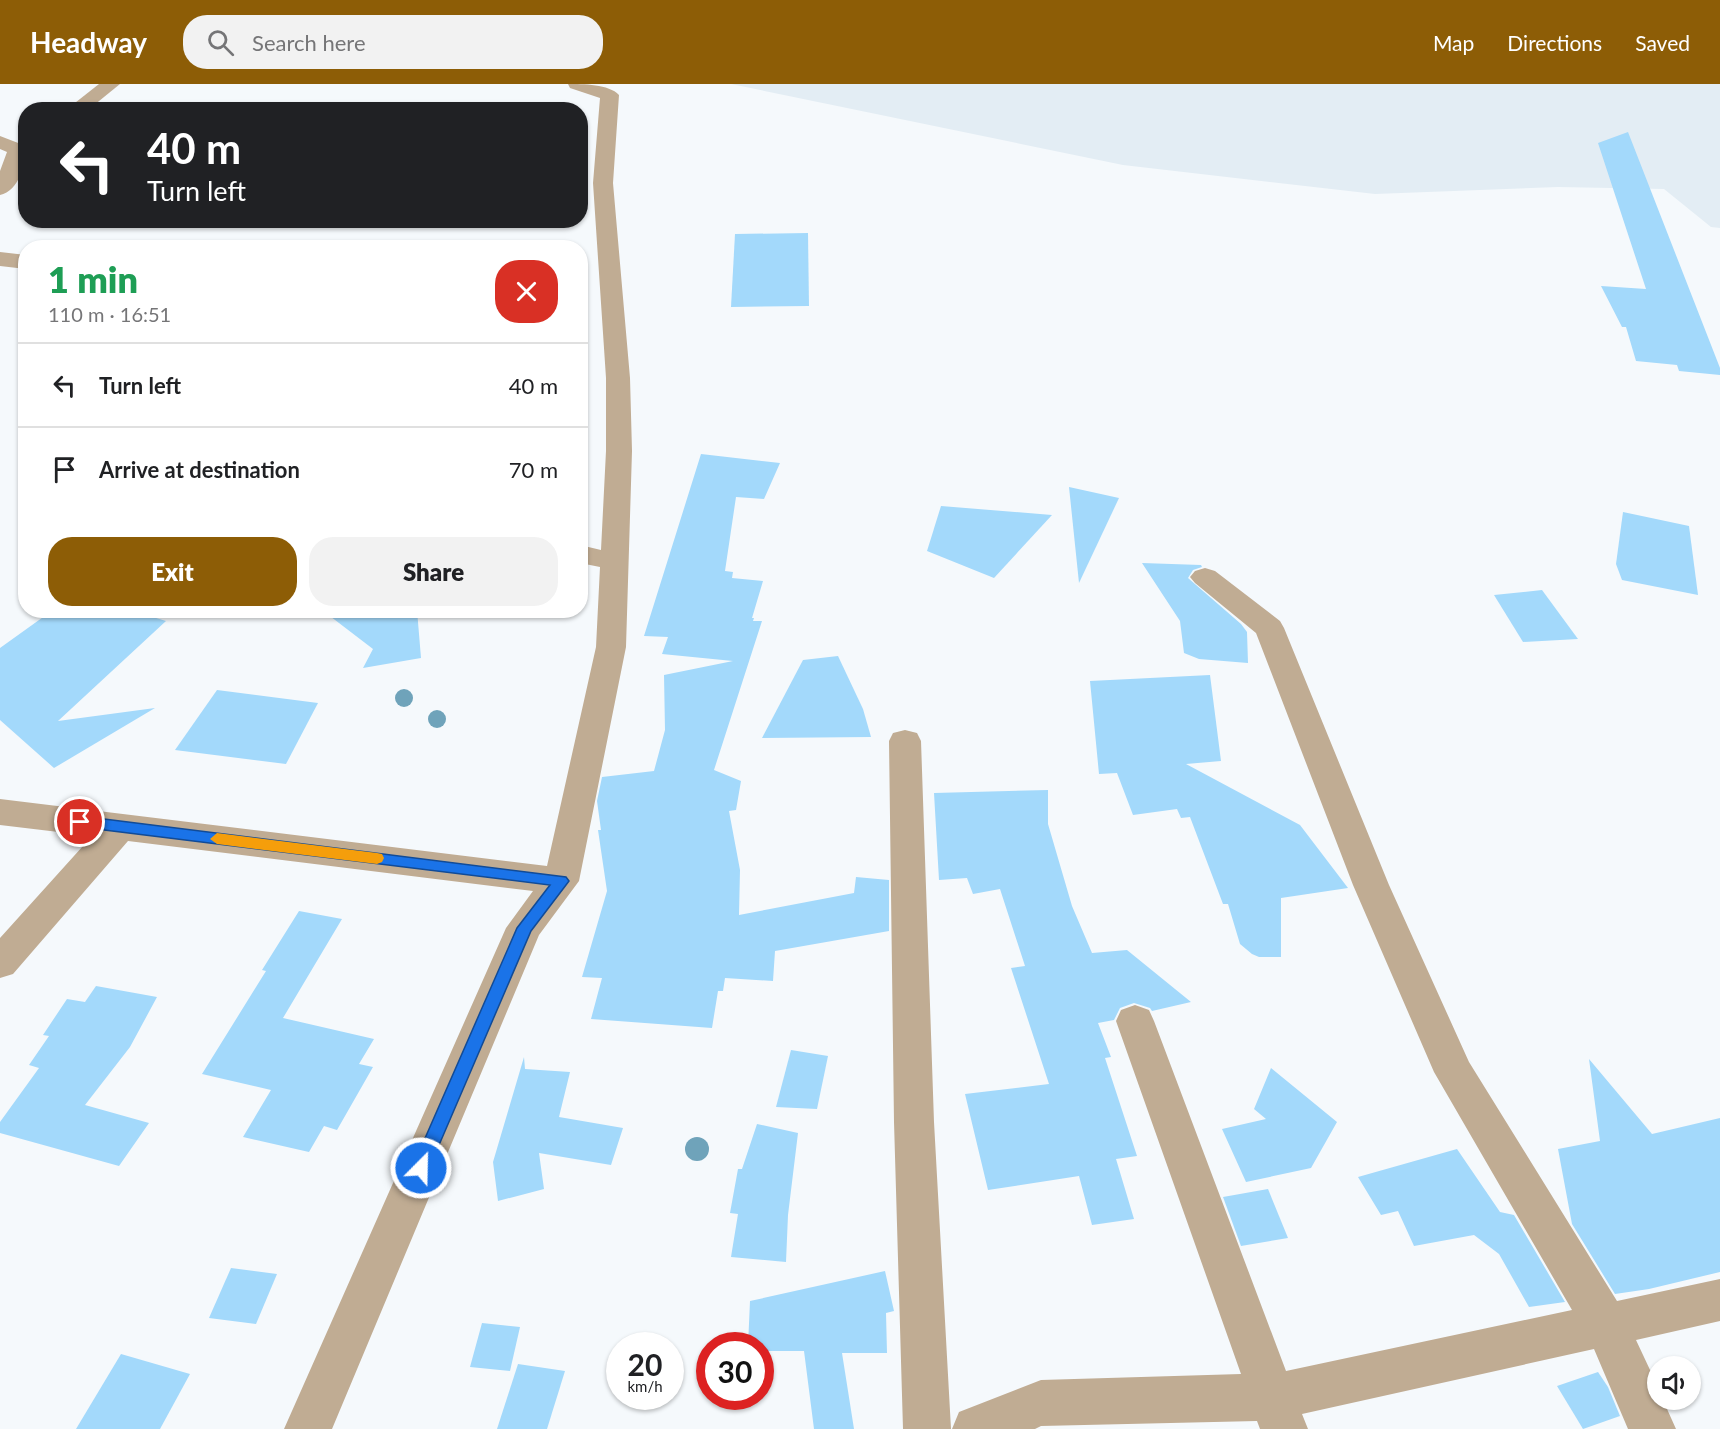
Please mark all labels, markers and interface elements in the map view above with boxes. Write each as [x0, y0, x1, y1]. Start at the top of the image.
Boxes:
search box [183, 15, 603, 69]
text: Headway [30, 25, 147, 59]
icon: search [204, 26, 237, 59]
text: Search here [252, 29, 366, 56]
text: Map [1433, 30, 1474, 55]
text: Directions [1507, 30, 1602, 55]
text: Saved [1635, 30, 1690, 55]
text: 40 m [147, 123, 241, 173]
icon: left [48, 126, 126, 204]
text: Turn left [147, 174, 246, 207]
text: 1 min [48, 257, 138, 301]
button: close [495, 260, 558, 323]
text: 110 m · 16:51 [48, 302, 171, 326]
icon: left [48, 369, 81, 402]
text: Turn left [99, 372, 181, 399]
text: 40 m [509, 372, 558, 399]
icon: arrive [48, 453, 81, 486]
text: Arrive at destination [99, 456, 300, 483]
text: 70 m [509, 456, 558, 483]
button: Exit [48, 537, 297, 606]
button: Share [309, 537, 558, 606]
pin [54, 796, 105, 847]
icon: arrive [63, 805, 96, 838]
position arrow [389, 1136, 453, 1200]
speed limit sign: 30 [696, 1332, 774, 1410]
text: 20 [628, 1346, 662, 1382]
map controls [1647, 1356, 1701, 1410]
button: sound [1647, 1356, 1701, 1410]
text: km/h [627, 1377, 663, 1395]

